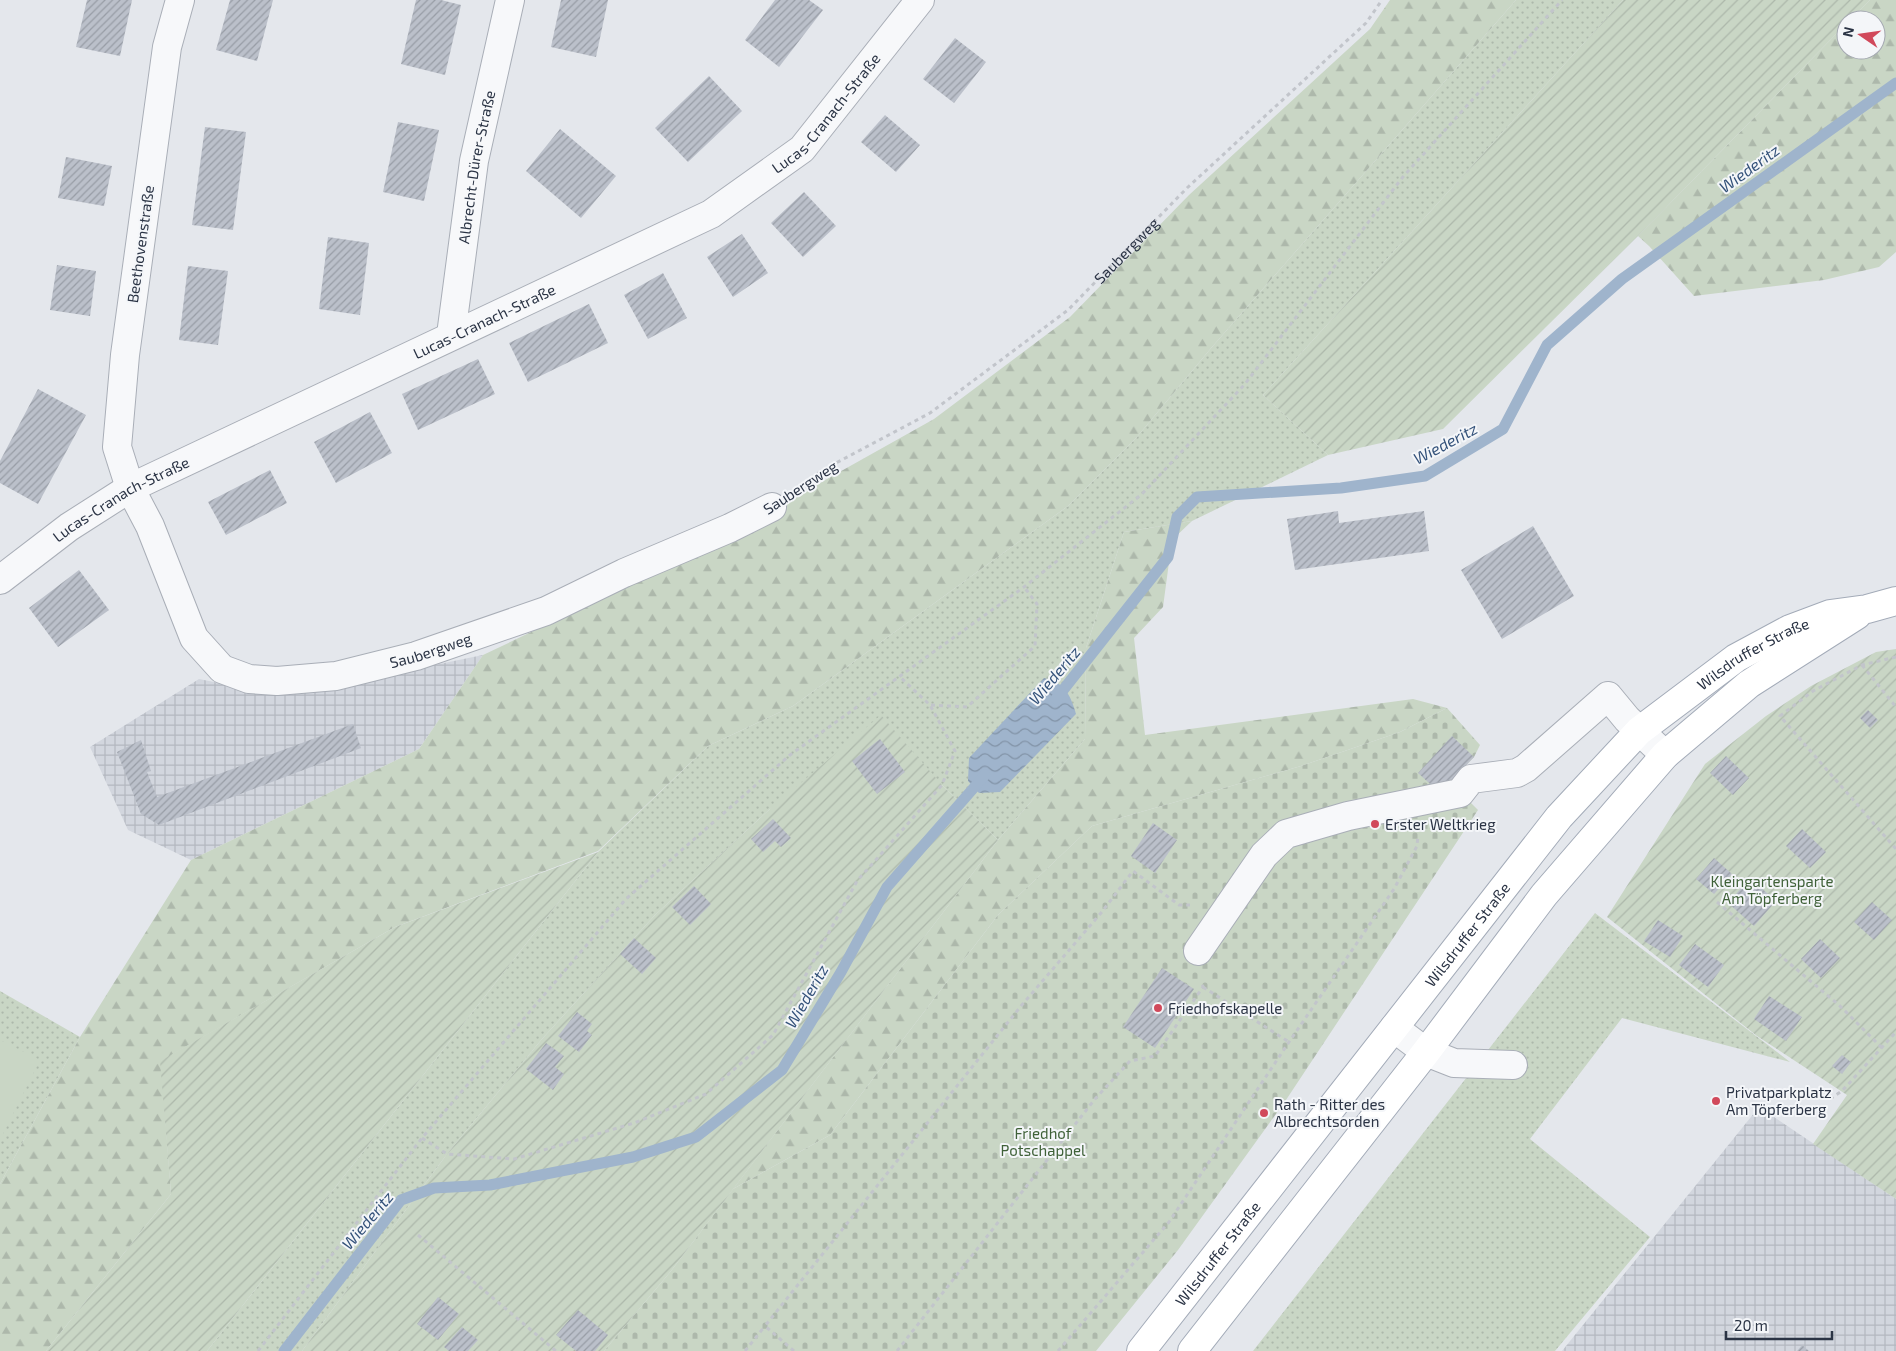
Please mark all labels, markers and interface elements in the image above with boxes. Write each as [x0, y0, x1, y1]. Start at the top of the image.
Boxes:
north arrow [1836, 10, 1886, 60]
text: N [1838, 25, 1857, 39]
street label: Lucas-Cranach-Straße [768, 49, 884, 177]
street label: Albrecht-Dürer-Straße [454, 89, 499, 245]
water label: Wiederitz [1715, 140, 1783, 196]
street label: Beethovenstraße [123, 184, 157, 304]
street label: Saubergweg [1090, 213, 1163, 287]
street label: Lucas-Cranach-Straße [410, 280, 558, 362]
water label: Wiederitz [1410, 418, 1480, 468]
street label: Lucas-Cranach-Straße [49, 452, 192, 545]
street label: Saubergweg [760, 456, 841, 518]
street label: Wilsdruffer Straße [1693, 614, 1811, 693]
street label: Saubergweg [388, 628, 474, 671]
water label: Wiederitz [1024, 642, 1084, 708]
place label: Erster Weltkrieg [1385, 815, 1496, 833]
marker: Erster Weltkrieg [1369, 818, 1381, 830]
park label: Kleingartensparte Am Töpferberg [1710, 872, 1834, 907]
street label: Wilsdruffer Straße [1421, 879, 1513, 990]
water label: Wiederitz [780, 961, 832, 1031]
place label: Friedhofskapelle [1168, 999, 1282, 1017]
marker: Friedhofskapelle [1152, 1002, 1164, 1014]
place label: Privatparkplatz Am Töpferberg [1726, 1083, 1832, 1118]
place label: Rath - Ritter des Albrechtsorden [1274, 1095, 1385, 1130]
marker: Privatparkplatz Am Töpferberg [1710, 1095, 1722, 1107]
marker: Rath - Ritter des Albrechtsorden [1258, 1107, 1270, 1119]
park label: Friedhof Potschappel [1001, 1124, 1086, 1159]
water label: Wiederitz [337, 1187, 397, 1253]
street label: Wilsdruffer Straße [1171, 1198, 1264, 1309]
scale bar [1726, 1308, 1832, 1340]
text: 20 m [1734, 1316, 1768, 1334]

